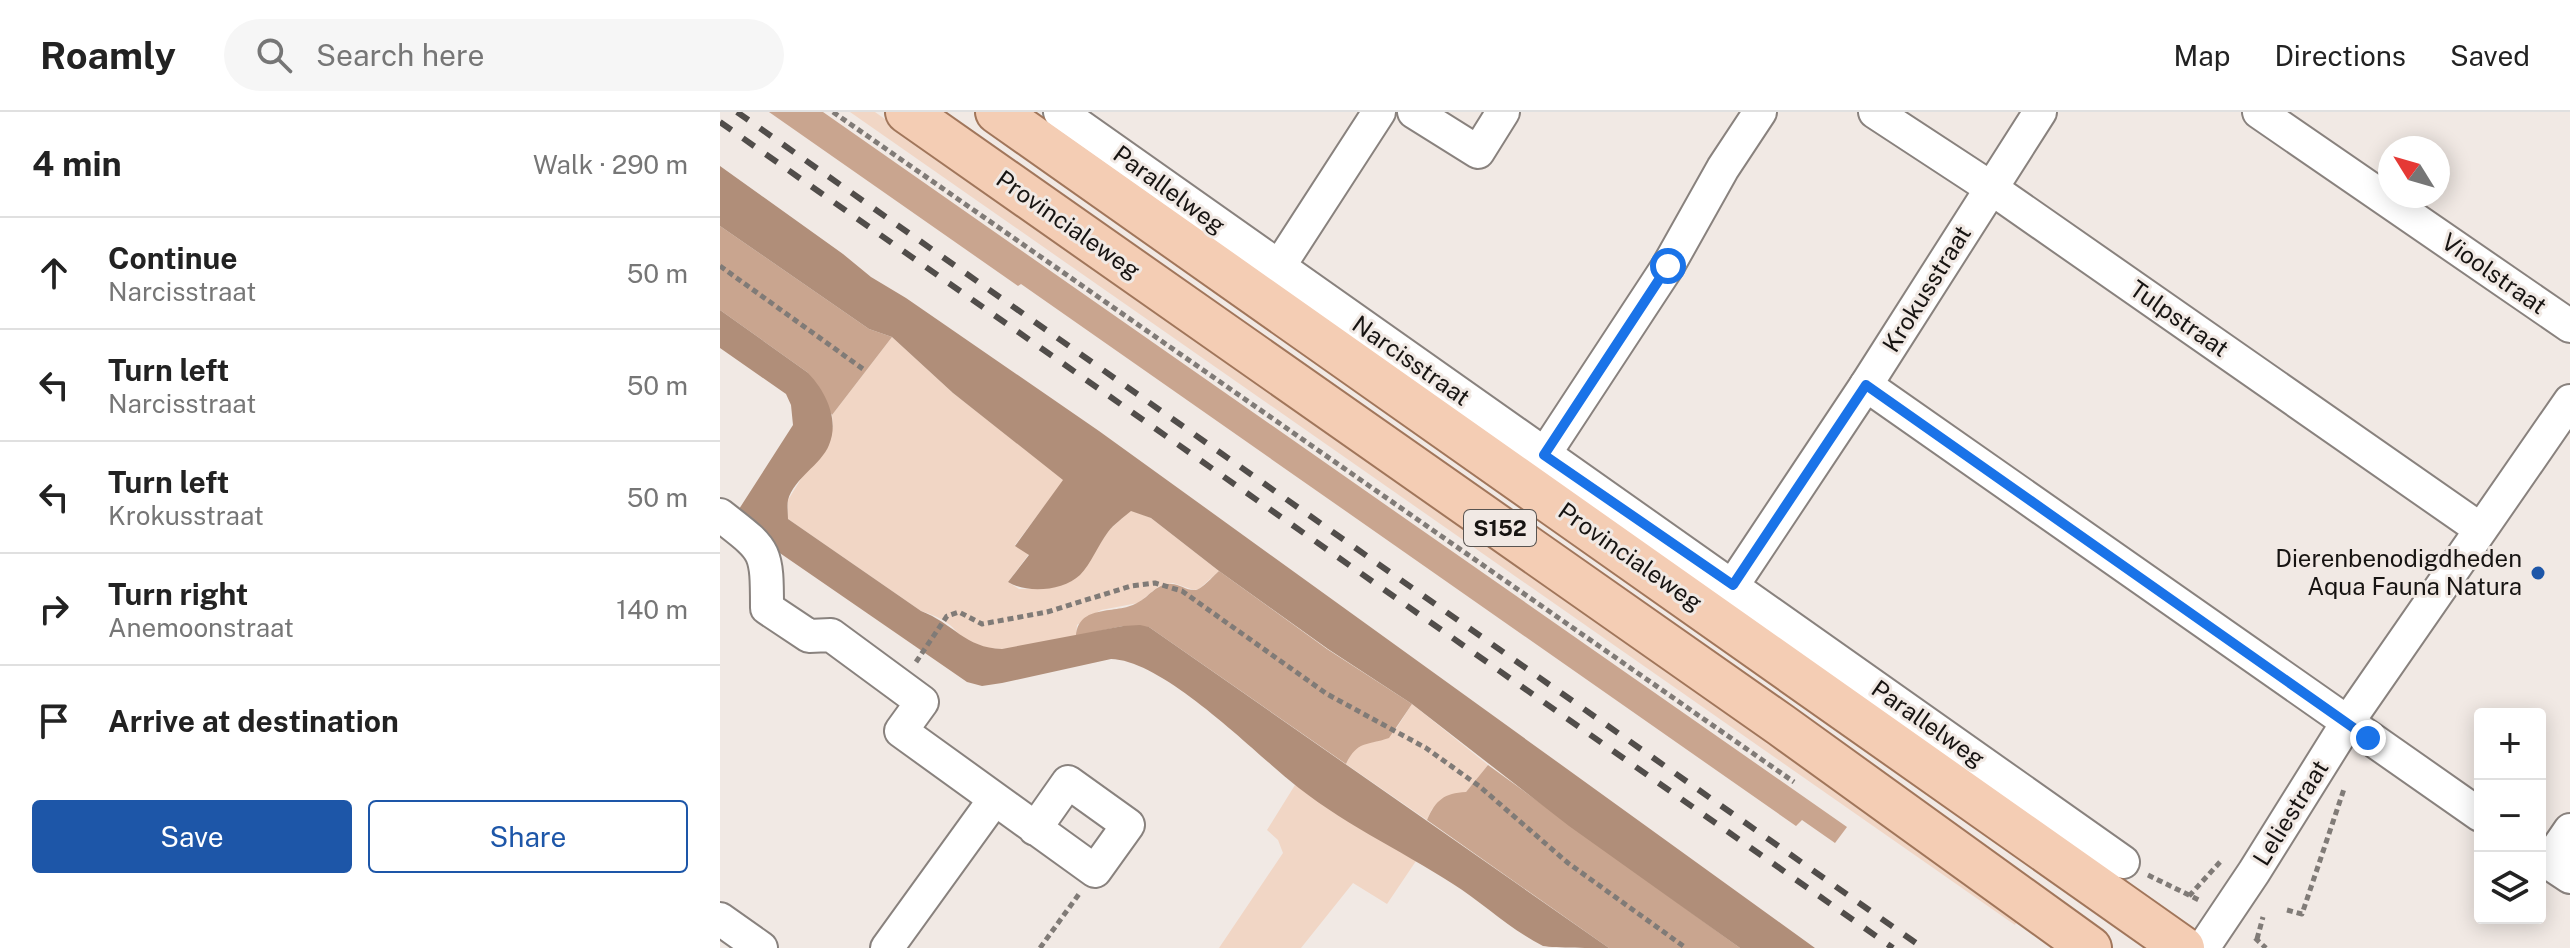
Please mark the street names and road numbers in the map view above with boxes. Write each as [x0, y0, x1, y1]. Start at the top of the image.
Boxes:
street label: Parallelweg [1108, 139, 1231, 239]
street label: Provincialeweg [991, 164, 1146, 284]
street label: Krokusstraat [1876, 220, 1976, 357]
street label: Vioolstraat [2437, 227, 2552, 320]
street label: Tulpstraat [2125, 274, 2234, 362]
street label: Narcisstraat [1347, 309, 1476, 411]
street label: Provincialeweg [1553, 496, 1708, 616]
road number: S152 [1464, 510, 1536, 546]
street label: Parallelweg [1867, 674, 1990, 772]
street label: Leliestraat [2247, 755, 2334, 870]

